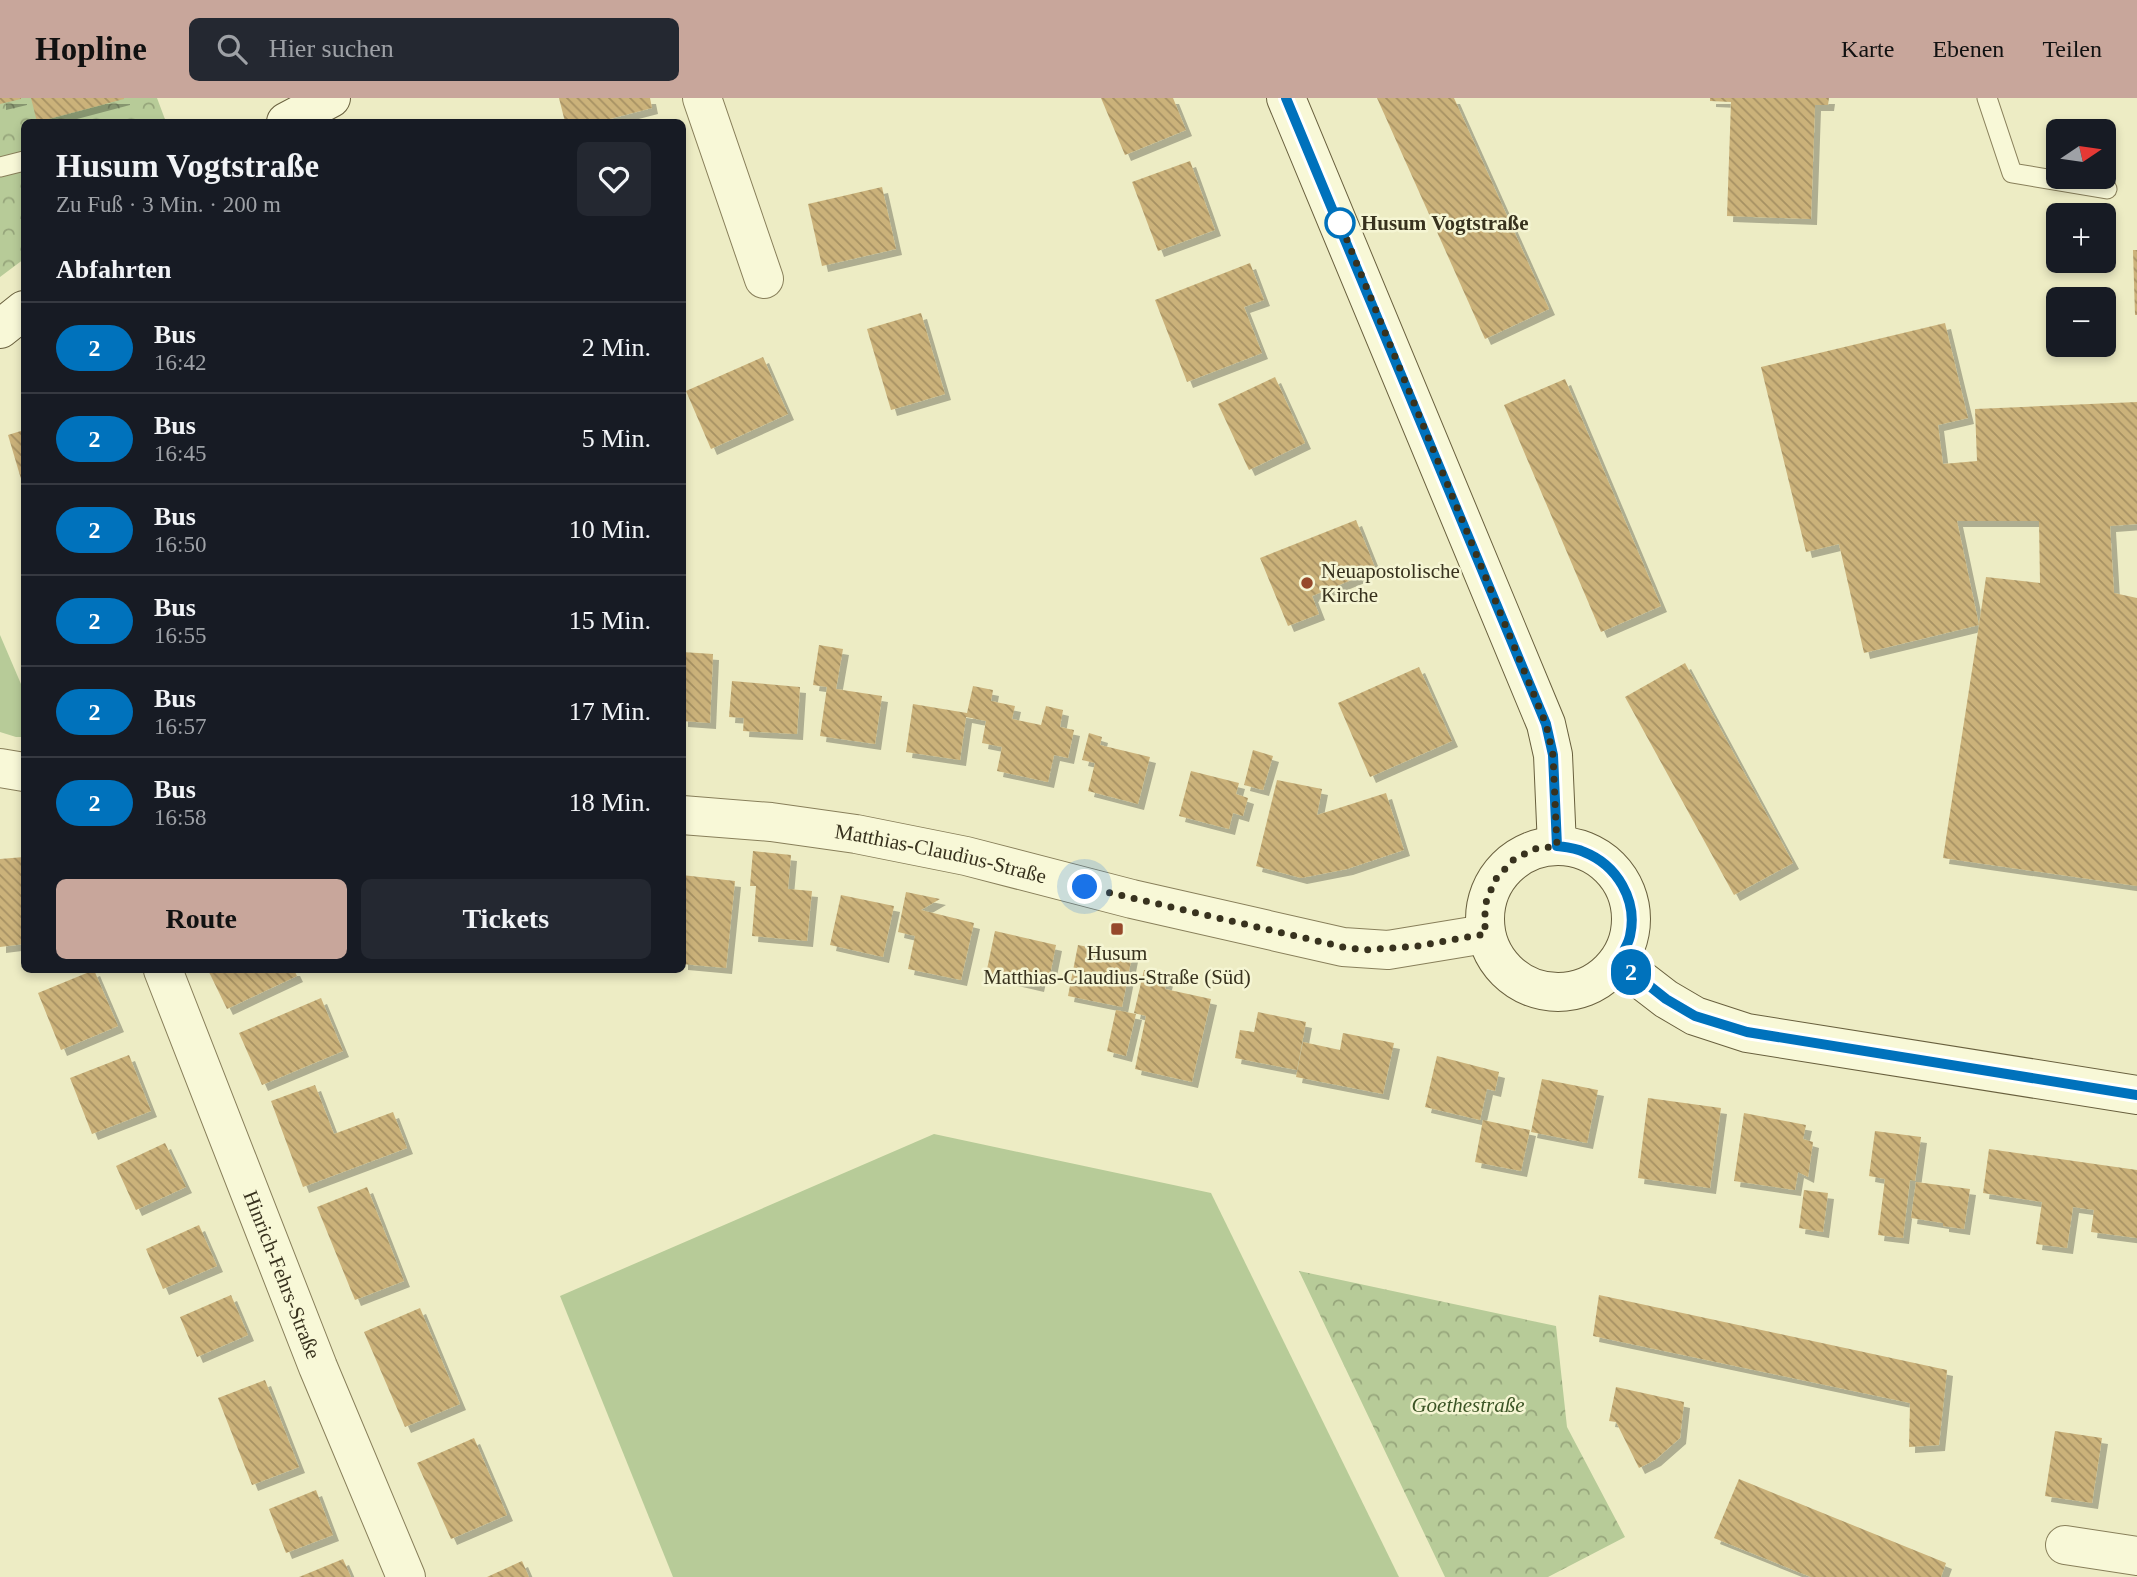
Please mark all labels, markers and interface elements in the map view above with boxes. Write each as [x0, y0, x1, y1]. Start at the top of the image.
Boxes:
search box [189, 18, 679, 81]
icon: search [213, 30, 251, 68]
text: Hopline [35, 31, 147, 67]
text: Hier suchen [269, 34, 394, 63]
text: Karte [1841, 36, 1894, 62]
text: Ebenen [1932, 36, 2004, 62]
text: Teilen [2042, 36, 2102, 62]
north arrow [2046, 119, 2116, 189]
map controls [2046, 119, 2116, 357]
button: heart [577, 142, 651, 216]
text: Husum Vogtstraße [56, 148, 319, 184]
text: Zu Fuß · 3 Min. · 200 m [56, 192, 281, 217]
button: + [2046, 203, 2116, 273]
marker: Husum Vogtstraße [1325, 208, 1355, 238]
place label: Husum Vogtstraße [1361, 211, 1528, 235]
text: Abfahrten [56, 255, 172, 284]
button: − [2046, 287, 2116, 357]
text: Bus [154, 320, 196, 349]
text: 2 Min. [582, 333, 651, 362]
text: 2 [89, 335, 101, 361]
text: 16:42 [154, 350, 206, 375]
text: Bus [154, 411, 196, 440]
text: 5 Min. [582, 424, 651, 453]
text: 2 [89, 426, 101, 452]
text: 16:45 [154, 441, 206, 466]
text: Bus [154, 502, 196, 531]
text: 10 Min. [569, 515, 651, 544]
text: 2 [89, 517, 101, 543]
text: 16:50 [154, 532, 206, 557]
place label: Neuapostolische Kirche [1321, 559, 1460, 607]
marker: Neuapostolische Kirche [1299, 575, 1315, 591]
text: Bus [154, 593, 196, 622]
text: 15 Min. [569, 606, 651, 635]
text: 2 [89, 608, 101, 634]
text: 16:55 [154, 623, 206, 648]
text: Bus [154, 684, 196, 713]
text: 17 Min. [569, 697, 651, 726]
text: 2 [89, 699, 101, 725]
text: 16:57 [154, 714, 206, 739]
text: Bus [154, 775, 196, 804]
text: 18 Min. [569, 788, 651, 817]
text: 2 [89, 790, 101, 816]
text: 16:58 [154, 805, 206, 830]
street label: Matthias-Claudius-Straße [833, 819, 1049, 888]
your location [1067, 869, 1102, 904]
button: Route [56, 879, 347, 959]
button: Tickets [361, 879, 651, 959]
marker: Husum Matthias-Claudius-Straße (Süd) [1109, 921, 1125, 937]
place label: Husum Matthias-Claudius-Straße (Süd) [983, 941, 1251, 989]
line badge: 2 [1608, 949, 1654, 995]
text: 2 [1625, 959, 1637, 985]
street label: Hinrich-Fehrs-Straße [238, 1187, 326, 1362]
park label: Goethestraße [1411, 1393, 1525, 1417]

